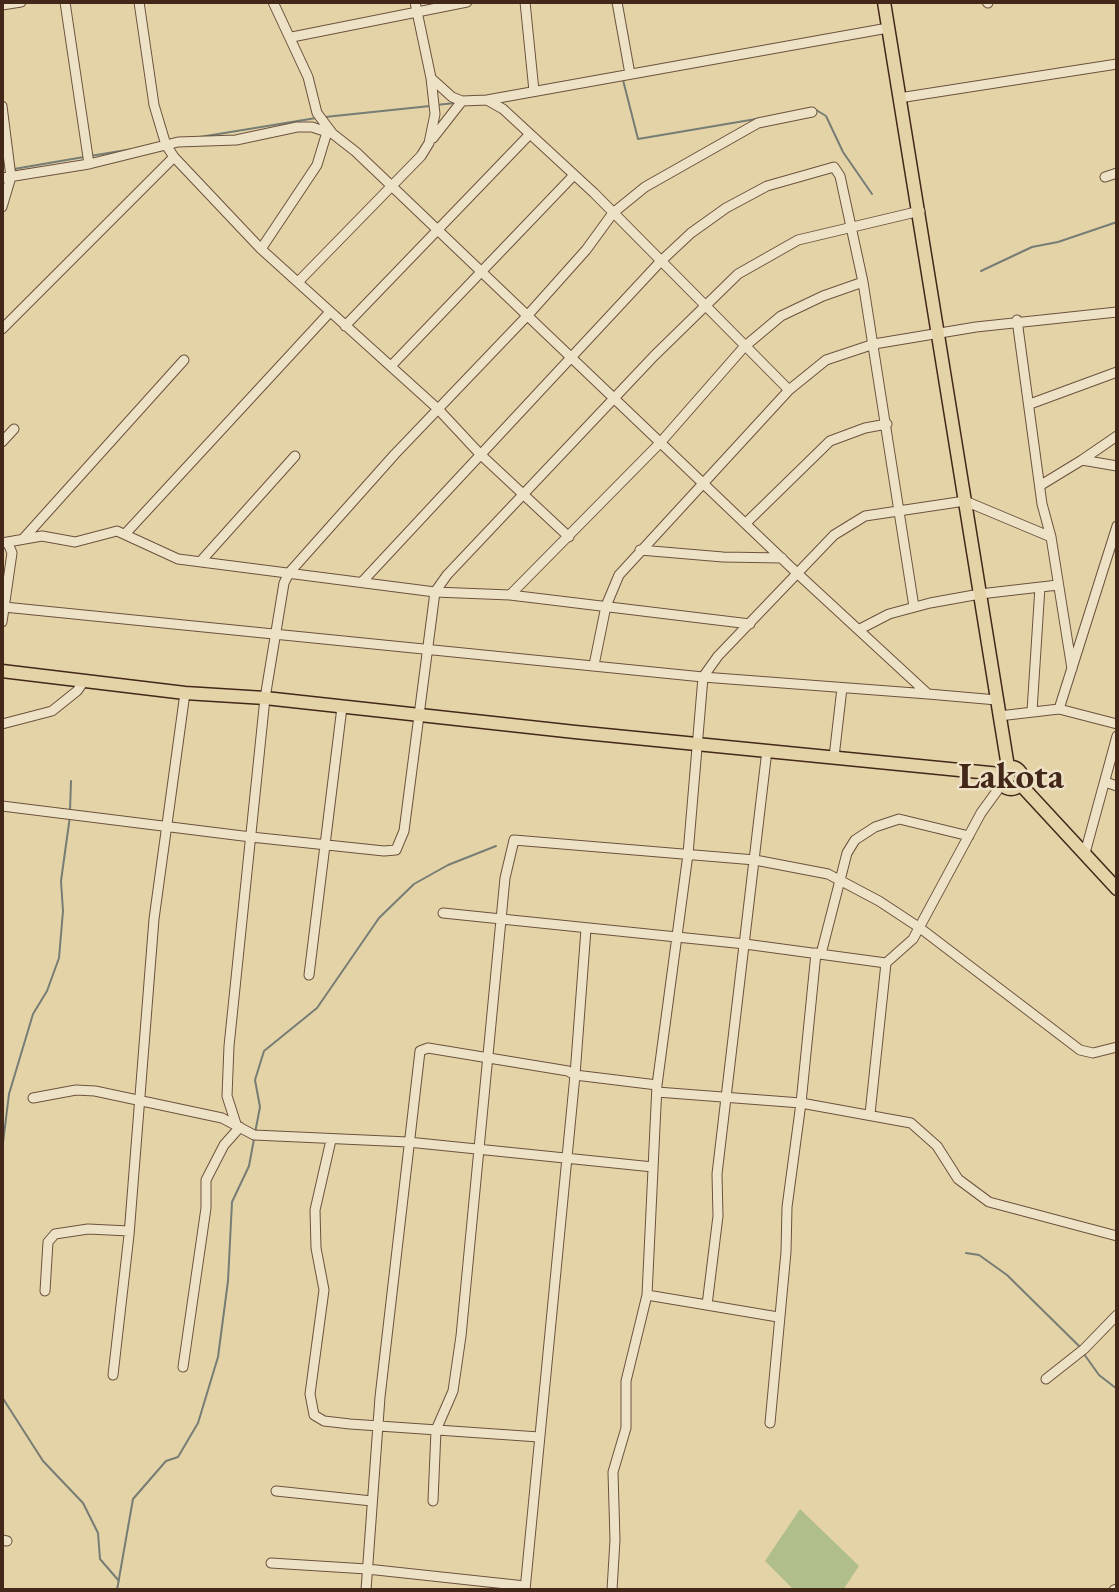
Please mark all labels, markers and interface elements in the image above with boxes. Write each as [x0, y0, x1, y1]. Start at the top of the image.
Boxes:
district label: Lakota [958, 756, 1064, 800]

